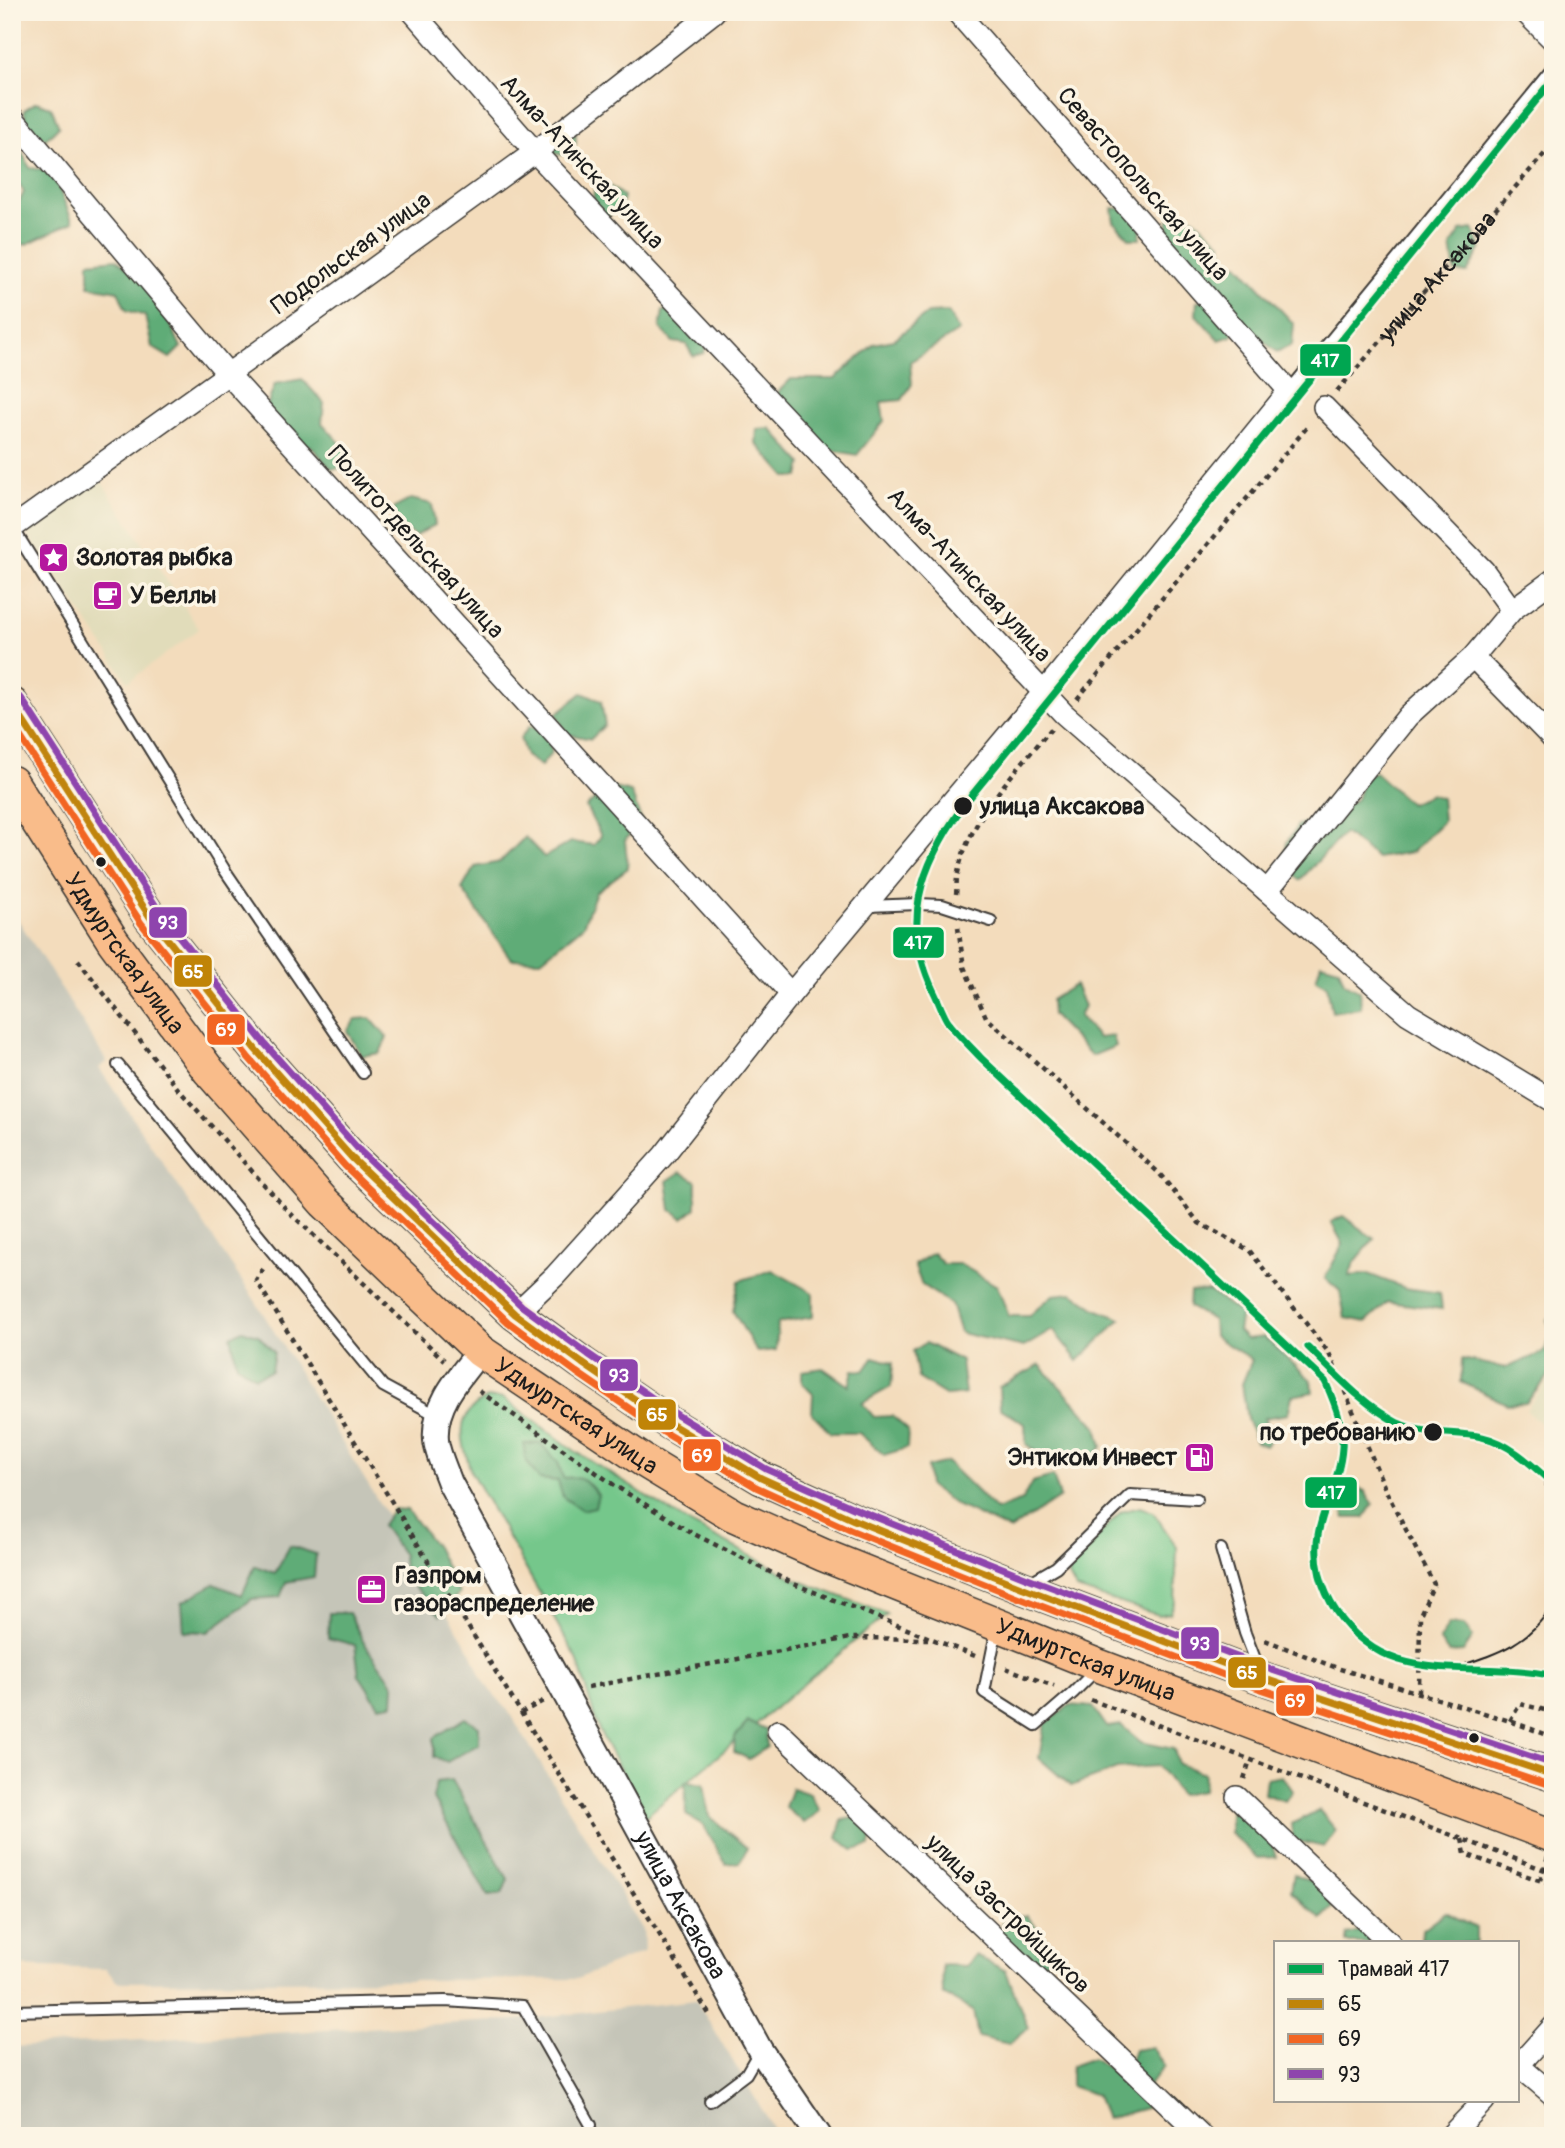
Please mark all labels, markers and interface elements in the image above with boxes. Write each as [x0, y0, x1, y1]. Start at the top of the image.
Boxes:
street label: Алма-Атинская улица [494, 69, 670, 255]
street label: Севастопольская улица [1051, 81, 1235, 287]
street label: Подольская улица [266, 185, 436, 321]
street label: улица Аксакова [1371, 205, 1502, 349]
line badge: 417 [1299, 343, 1352, 377]
text: 417 [1311, 349, 1340, 373]
street label: Политотдельская улица [322, 440, 510, 644]
street label: Алма-Атинская улица [881, 482, 1057, 668]
place icon: Золотая рыбка [36, 540, 70, 574]
place label: Золотая рыбка [76, 543, 233, 572]
cafe icon: У Беллы [90, 578, 124, 612]
place label: У Беллы [130, 581, 217, 610]
place label: улица Аксакова [979, 792, 1145, 821]
marker: улица Аксакова [952, 795, 974, 817]
unlabelled marker [94, 855, 108, 869]
street label: Удмуртская улица [59, 867, 191, 1040]
line badge: 93 [148, 906, 188, 939]
text: 93 [158, 911, 178, 935]
line badge: 417 [892, 926, 945, 959]
text: 417 [904, 931, 933, 955]
line badge: 65 [173, 954, 213, 988]
text: 65 [182, 960, 204, 984]
line badge: 69 [206, 1013, 246, 1046]
text: 69 [216, 1018, 237, 1042]
street label: Удмуртская улица [489, 1351, 663, 1480]
line badge: 93 [599, 1358, 639, 1392]
text: 93 [609, 1364, 629, 1388]
line badge: 65 [637, 1398, 677, 1431]
text: 65 [646, 1403, 668, 1427]
place label: по требованию [1260, 1418, 1416, 1447]
marker: по требованию [1422, 1421, 1444, 1443]
line badge: 69 [682, 1438, 722, 1472]
fuel station icon: Энтиком Инвест [1183, 1440, 1217, 1474]
place label: Энтиком Инвест [1008, 1443, 1178, 1472]
text: 69 [692, 1444, 713, 1468]
line badge: 417 [1304, 1476, 1358, 1509]
text: 417 [1317, 1481, 1346, 1505]
place label: Газпром газораспределение [394, 1561, 595, 1618]
office icon: Газпром газораспределение [355, 1572, 389, 1606]
street label: Удмуртская улица [992, 1611, 1180, 1708]
line badge: 93 [1180, 1626, 1220, 1660]
text: 93 [1190, 1632, 1210, 1656]
line badge: 65 [1227, 1656, 1267, 1689]
text: 65 [1236, 1661, 1258, 1685]
line badge: 69 [1275, 1684, 1315, 1717]
text: 69 [1285, 1689, 1306, 1713]
unlabelled marker [1467, 1731, 1481, 1745]
street label: улица Аксакова [628, 1825, 733, 1984]
street label: улица Застройщиков [919, 1827, 1096, 2000]
legend [1274, 1941, 1520, 2102]
text: Трамвай 417 [1338, 1956, 1449, 1983]
text: 65 [1338, 1991, 1362, 2018]
text: 69 [1338, 2026, 1361, 2053]
text: 93 [1338, 2062, 1361, 2089]

